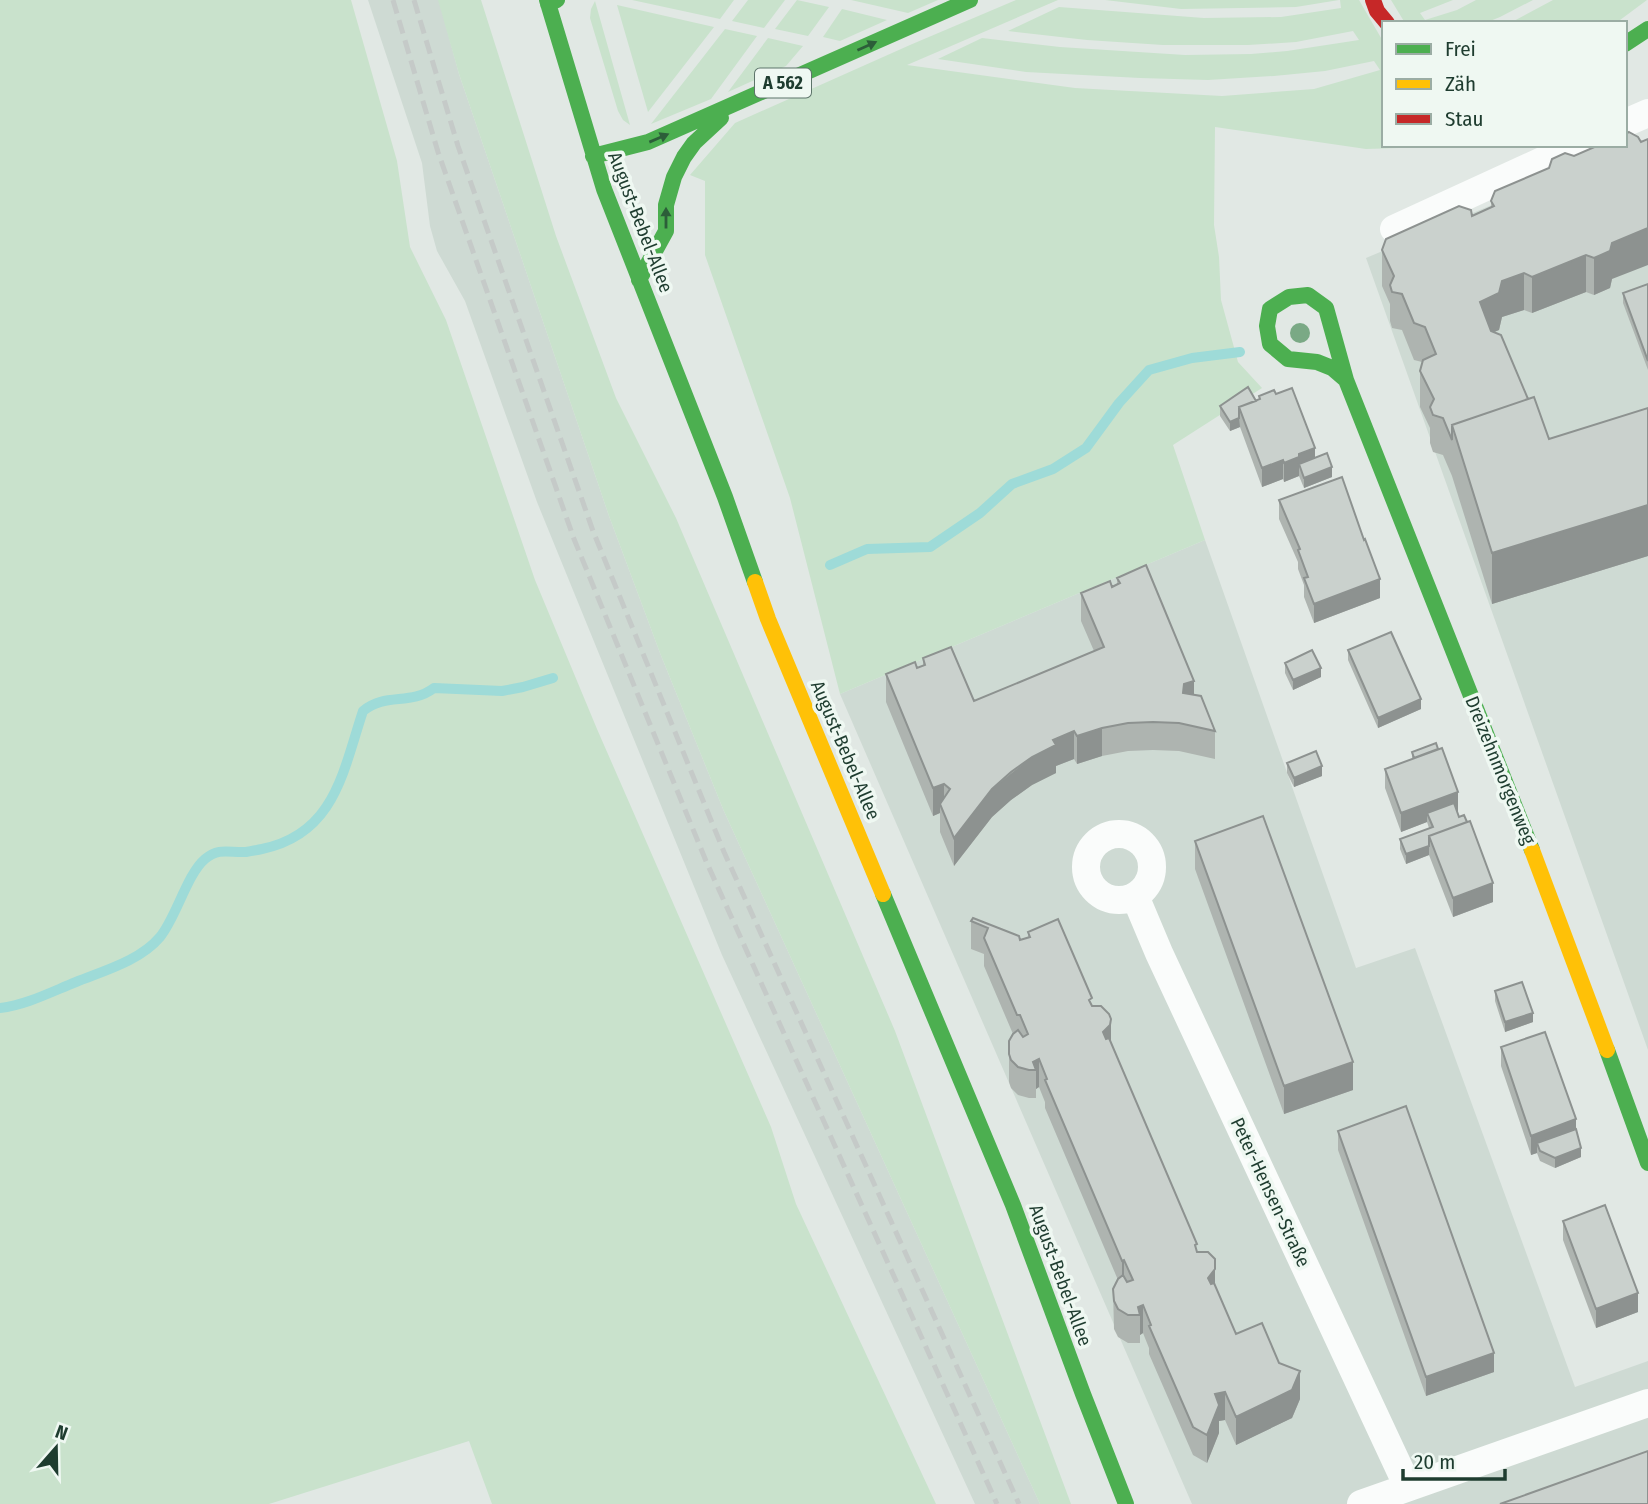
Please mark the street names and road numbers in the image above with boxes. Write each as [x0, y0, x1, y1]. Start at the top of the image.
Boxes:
road number: A 562 [755, 68, 811, 98]
street label: August-Bebel-Allee [603, 149, 678, 296]
street label: August-Bebel-Allee [806, 677, 885, 823]
street label: Dreizehnmorgenweg [1460, 693, 1541, 848]
street label: Peter-Hensen-Straße [1226, 1114, 1315, 1271]
street label: August-Bebel-Allee [1024, 1201, 1097, 1349]

